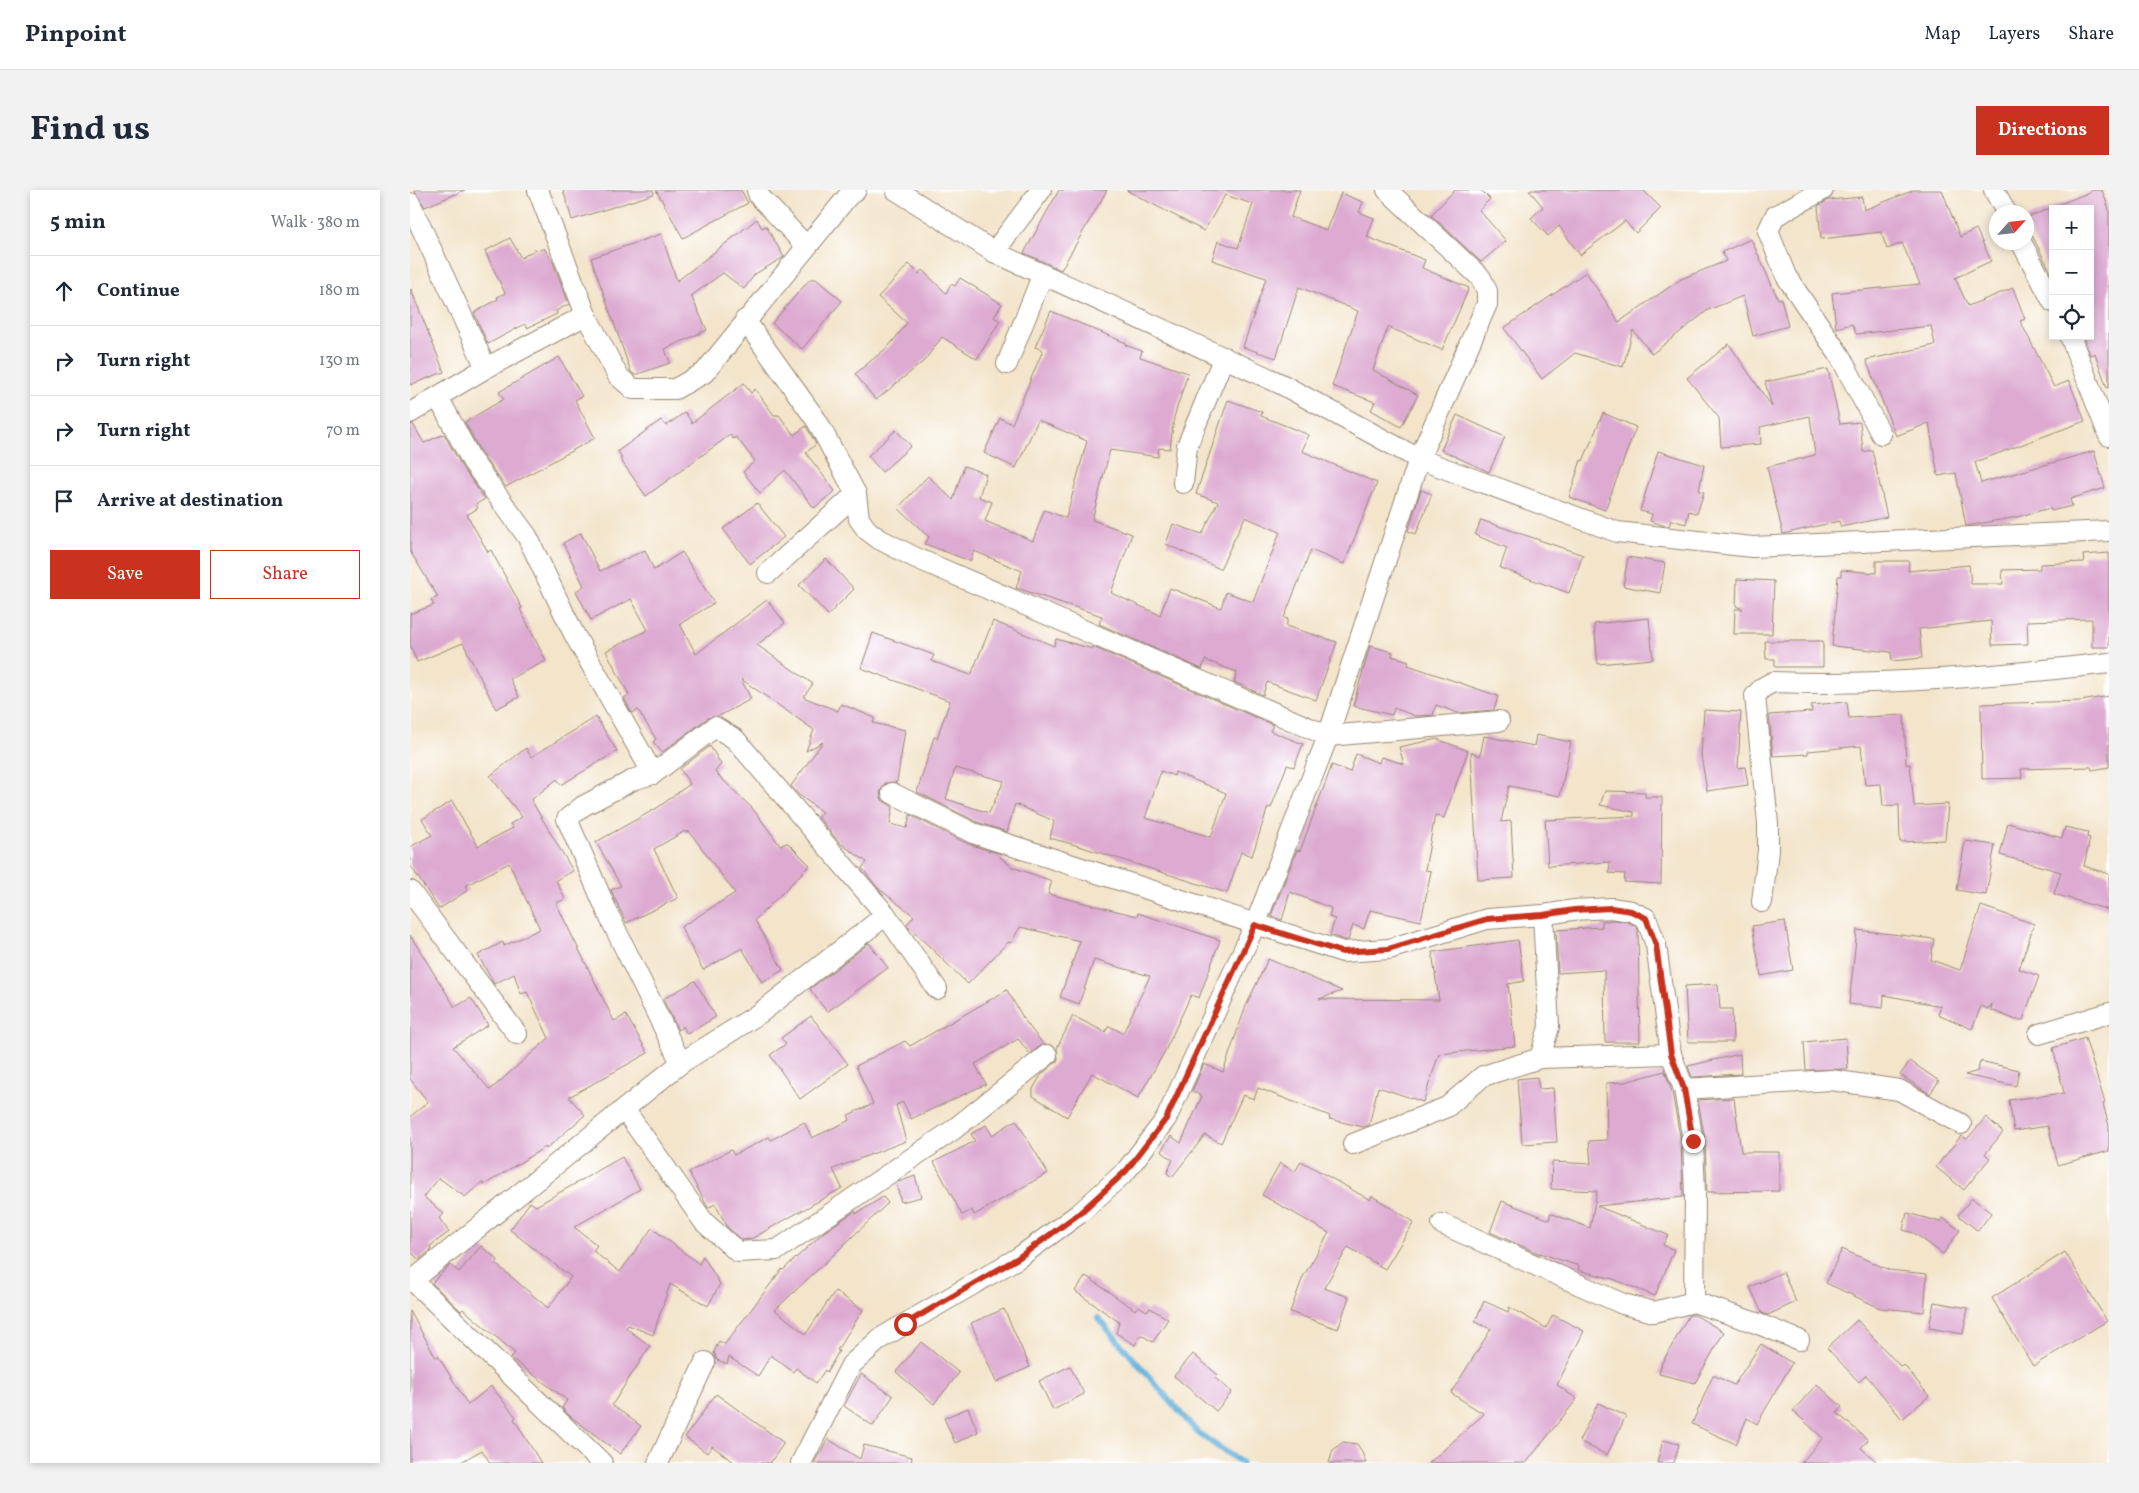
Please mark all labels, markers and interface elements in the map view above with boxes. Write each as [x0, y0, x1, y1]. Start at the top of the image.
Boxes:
text: Pinpoint [25, 18, 127, 52]
text: Map [1924, 22, 1960, 47]
text: Layers [1988, 22, 2040, 47]
text: Share [2068, 22, 2114, 47]
text: Find us [30, 106, 150, 154]
button: Directions [1976, 106, 2109, 155]
north arrow [1989, 205, 2034, 250]
map controls [2049, 205, 2094, 340]
button: + [2049, 205, 2094, 250]
text: 5 min [50, 208, 106, 237]
text: Walk · 380 m [271, 212, 360, 234]
button: − [2049, 250, 2094, 295]
icon: ahead [50, 277, 78, 305]
text: Continue [97, 278, 180, 304]
text: 180 m [319, 280, 360, 302]
button: locate [2049, 295, 2094, 340]
icon: right [50, 347, 78, 375]
text: Turn right [97, 348, 190, 374]
text: 130 m [319, 350, 360, 372]
icon: right [50, 417, 78, 445]
text: Turn right [97, 418, 190, 444]
text: 70 m [326, 420, 360, 442]
icon: arrive [50, 487, 78, 515]
text: Arrive at destination [97, 488, 283, 514]
button: Save [50, 550, 200, 599]
button: Share [210, 550, 360, 599]
route end [1682, 1130, 1705, 1153]
route start [894, 1313, 917, 1336]

